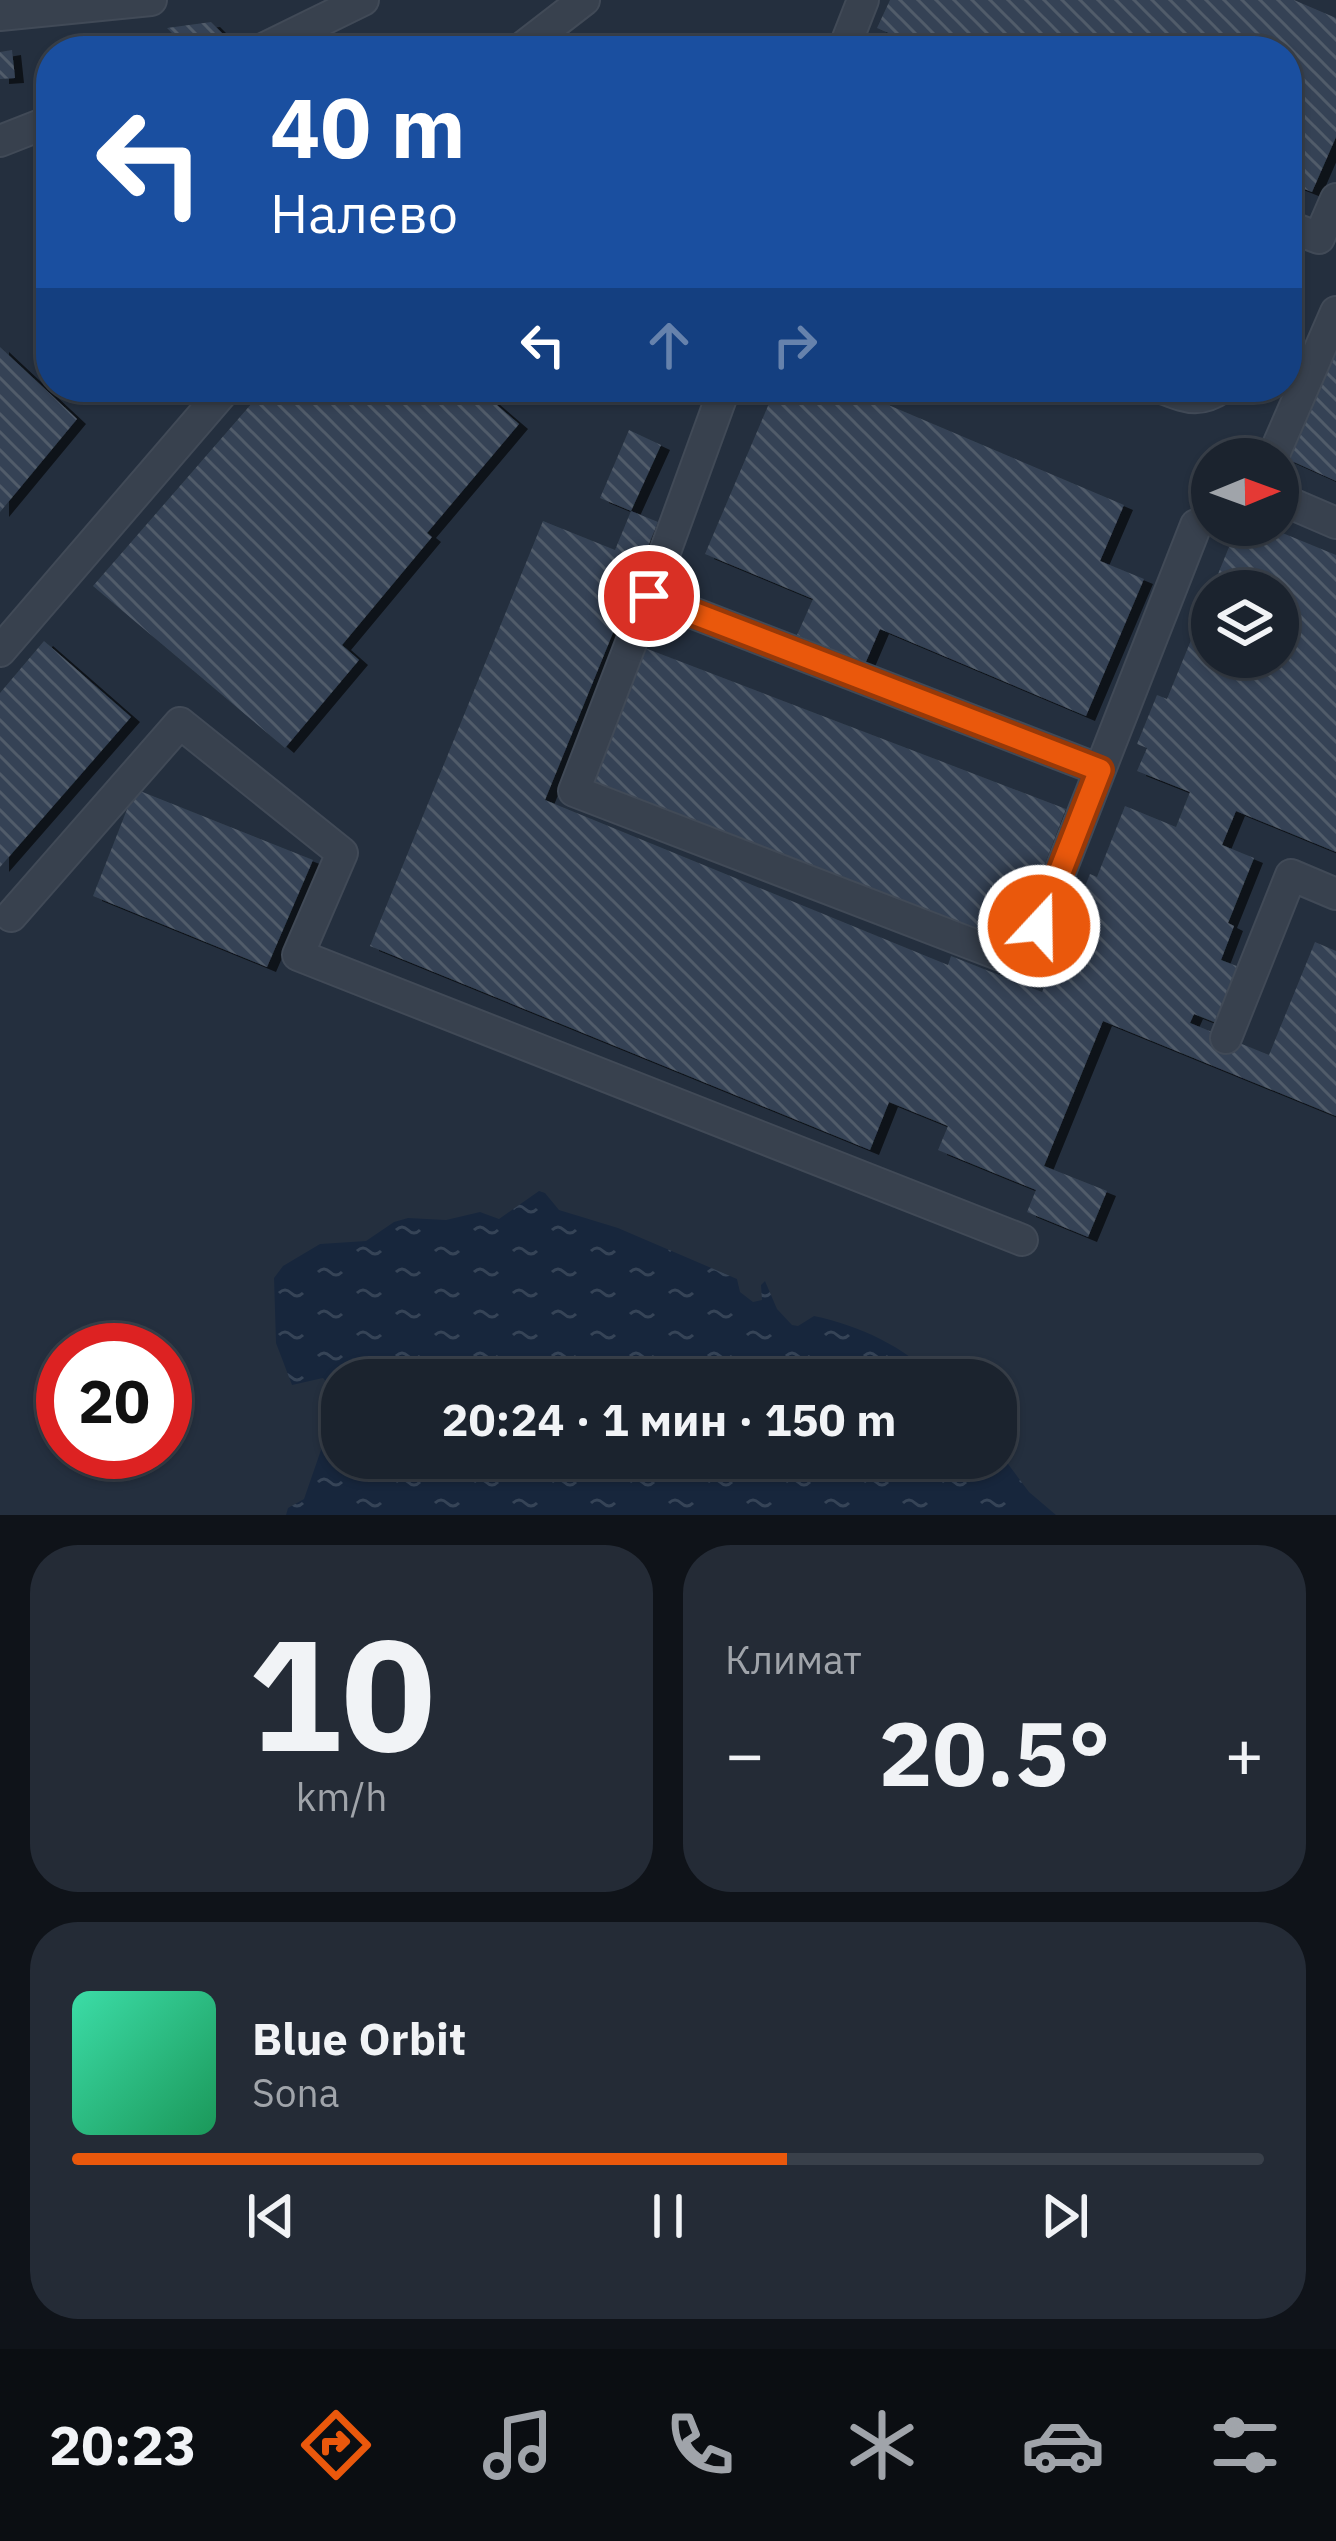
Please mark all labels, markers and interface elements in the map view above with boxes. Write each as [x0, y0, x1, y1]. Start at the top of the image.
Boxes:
text: 40 m [270, 72, 466, 181]
icon: left [72, 84, 228, 240]
text: Налево [270, 178, 458, 248]
icon: left [510, 312, 576, 378]
icon: ahead [636, 312, 702, 378]
icon: right [762, 312, 828, 378]
north arrow [1191, 438, 1299, 546]
map controls [1191, 438, 1299, 678]
pin [598, 545, 700, 647]
icon: arrive [616, 563, 682, 629]
button: layers [1191, 570, 1299, 678]
position arrow [976, 863, 1102, 989]
speed limit sign: 20 [36, 1323, 192, 1479]
text: 20:24 · 1 мин · 150 m [442, 1390, 896, 1448]
text: 10 [248, 1591, 435, 1794]
text: Климат [725, 1634, 862, 1685]
text: 20.5° [878, 1694, 1111, 1811]
text: − [725, 1710, 765, 1796]
text: + [1224, 1710, 1264, 1796]
text: km/h [296, 1771, 387, 1822]
text: Blue Orbit [252, 2009, 466, 2067]
text: Sona [252, 2067, 339, 2118]
icon: previous [238, 2183, 304, 2249]
icon: pause [635, 2183, 701, 2249]
icon: next [1032, 2183, 1098, 2249]
icon: directions [294, 2403, 378, 2487]
icon: music [476, 2403, 560, 2487]
icon: phone [658, 2403, 742, 2487]
icon: climate [840, 2403, 924, 2487]
icon: car [1021, 2403, 1105, 2487]
icon: filters [1203, 2403, 1287, 2487]
text: 20:23 [49, 2410, 196, 2480]

